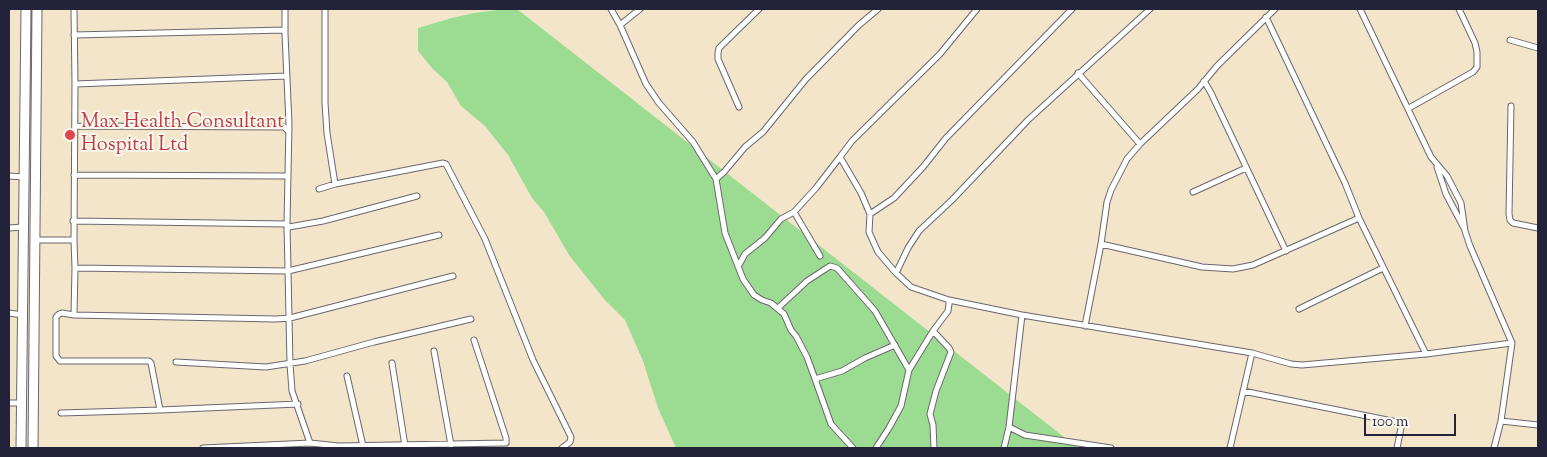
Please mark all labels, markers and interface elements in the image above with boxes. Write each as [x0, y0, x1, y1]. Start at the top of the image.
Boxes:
place label: Max Health Consultant Hospital Ltd [81, 112, 284, 159]
marker: Max Health Consultant Hospital Ltd [63, 128, 77, 142]
scale bar [1367, 404, 1460, 436]
text: 100 m [1372, 412, 1408, 433]

